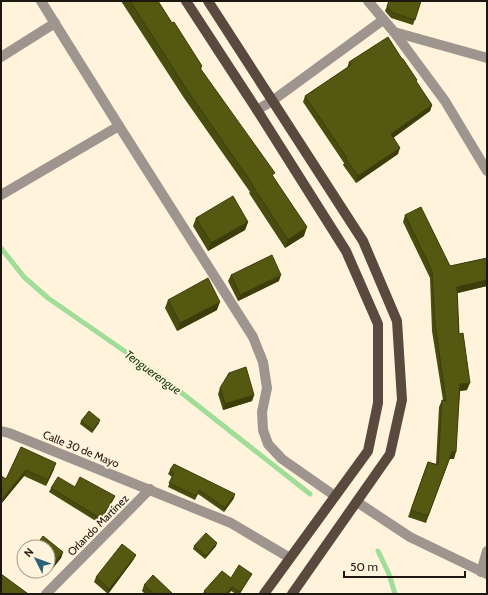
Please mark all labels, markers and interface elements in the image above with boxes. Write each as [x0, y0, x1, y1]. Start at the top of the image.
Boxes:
water label: Tenguerengue [122, 346, 185, 398]
street label: Calle 30 de Mayo [41, 427, 121, 471]
street label: Orlando Martínez [64, 491, 132, 559]
north arrow [16, 539, 56, 579]
text: N [21, 545, 36, 560]
scale bar [344, 553, 465, 579]
text: 50 m [350, 559, 378, 574]

